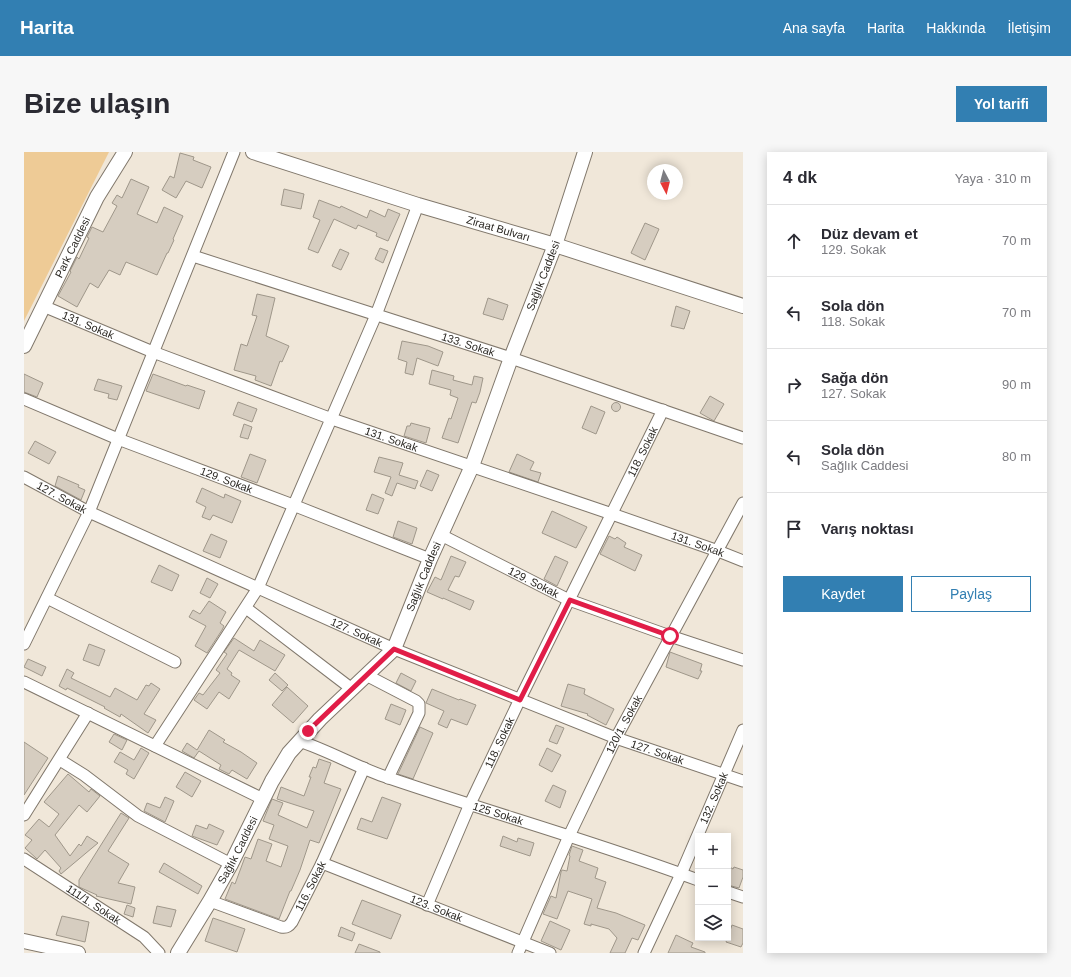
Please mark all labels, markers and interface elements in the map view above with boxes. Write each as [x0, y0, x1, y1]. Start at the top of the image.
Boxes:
text: Harita [20, 17, 74, 38]
text: Ana sayfa [783, 20, 845, 36]
text: Harita [867, 20, 904, 36]
text: Hakkında [926, 20, 985, 36]
text: İletişim [1007, 20, 1051, 36]
button: Yol tarifi [956, 86, 1047, 122]
text: Bize ulaşın [24, 88, 170, 119]
north arrow [647, 164, 683, 200]
text: 4 dk [783, 168, 817, 187]
text: Yaya · 310 m [955, 171, 1031, 186]
street label: Ziraat Bulvarı [465, 214, 531, 243]
street label: Park Caddesi [52, 215, 92, 280]
text: Düz devam et [821, 225, 918, 242]
icon: ahead [783, 230, 805, 252]
text: 70 m [1002, 233, 1031, 248]
street label: Sağlık Caddesi [524, 239, 562, 312]
text: 129. Sokak [821, 242, 886, 257]
text: Sola dön [821, 297, 884, 314]
icon: left [783, 302, 805, 324]
text: 70 m [1002, 305, 1031, 320]
street label: 131. Sokak [60, 309, 116, 341]
text: 118. Sokak [821, 314, 885, 329]
street label: 133. Sokak [440, 330, 497, 359]
text: Sağa dön [821, 369, 889, 386]
icon: right [783, 374, 805, 396]
text: 90 m [1002, 377, 1031, 392]
text: 127. Sokak [821, 386, 886, 401]
street label: 118. Sokak [625, 424, 660, 479]
street label: 131. Sokak [363, 425, 420, 454]
text: Sola dön [821, 441, 884, 458]
icon: left [783, 446, 805, 468]
text: 80 m [1002, 449, 1031, 464]
text: Sağlık Caddesi [821, 458, 908, 473]
street label: 129. Sokak [198, 465, 255, 495]
street label: 127. Sokak [35, 479, 89, 516]
icon: arrive [783, 518, 805, 540]
text: Varış noktası [821, 520, 914, 537]
street label: 131. Sokak [670, 529, 726, 559]
street label: Sağlık Caddesi [404, 540, 443, 613]
street label: 129. Sokak [506, 564, 561, 600]
button: Kaydet [783, 576, 903, 612]
button: Paylaş [911, 576, 1031, 612]
street label: 127. Sokak [329, 615, 384, 649]
route start [661, 627, 679, 645]
street label: 120/1. Sokak [603, 693, 644, 755]
street label: 118. Sokak [482, 715, 517, 769]
route end [299, 722, 317, 740]
street label: 127. Sokak [629, 737, 686, 767]
street label: 132. Sokak [697, 770, 730, 826]
street label: 125 Sokak [471, 800, 525, 827]
street label: Sağlık Caddesi [215, 814, 260, 886]
map controls [695, 833, 731, 941]
button: + [695, 833, 731, 869]
street label: 116. Sokak [293, 859, 328, 913]
button: − [695, 869, 731, 905]
street label: 111/1. Sokak [64, 882, 124, 927]
street label: 123. Sokak [409, 892, 465, 924]
button: layers [695, 905, 731, 941]

